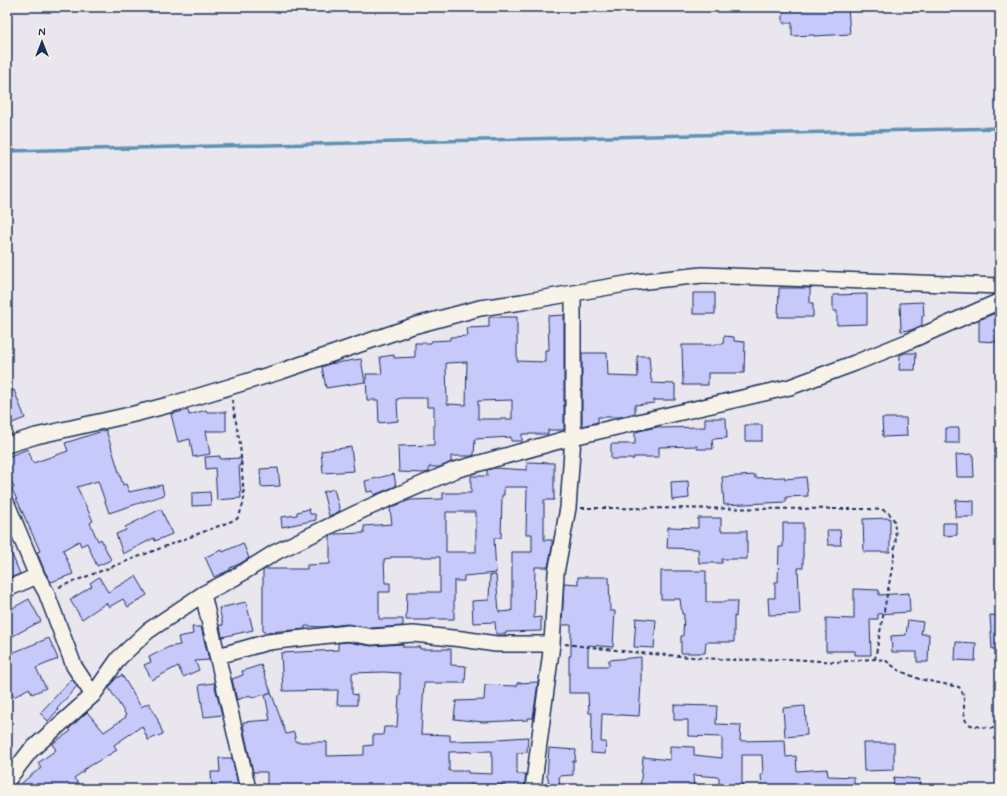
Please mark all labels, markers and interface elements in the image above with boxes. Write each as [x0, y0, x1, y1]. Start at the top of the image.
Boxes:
north arrow [22, 22, 62, 62]
text: N [38, 26, 46, 40]

